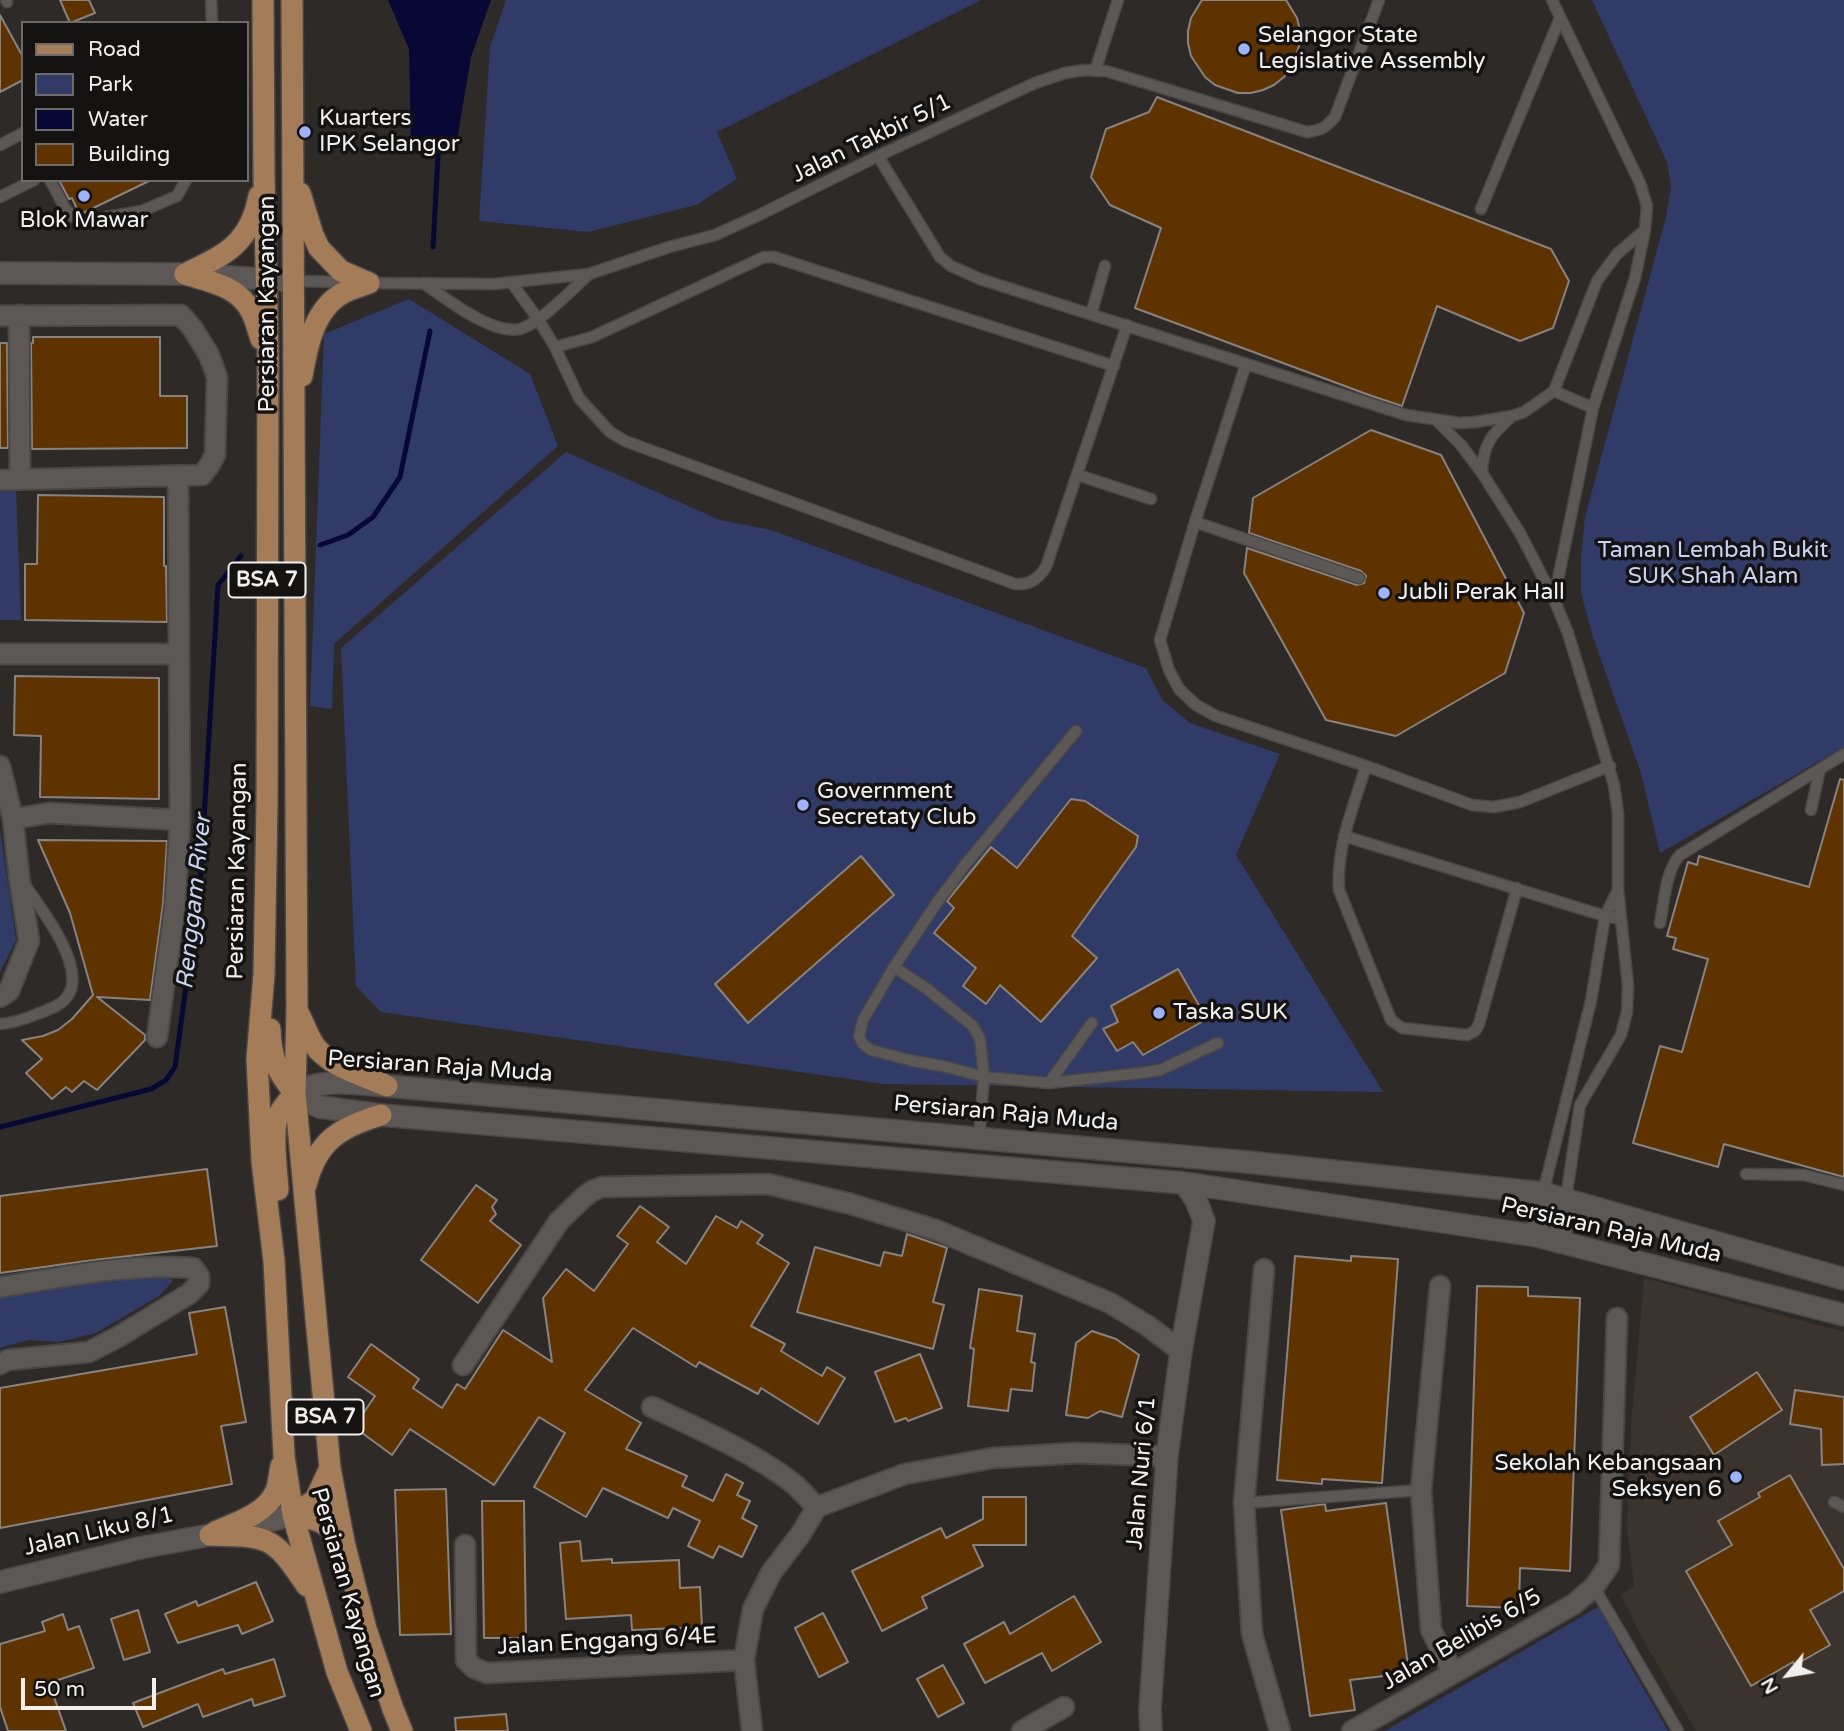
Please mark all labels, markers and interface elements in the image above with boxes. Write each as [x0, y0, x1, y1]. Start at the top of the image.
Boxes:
legend [21, 21, 248, 182]
place label: Selangor State Legislative Assembly [1258, 22, 1485, 76]
text: Road [88, 37, 141, 62]
marker: Selangor State Legislative Assembly [1236, 41, 1252, 57]
text: Park [88, 72, 133, 97]
street label: Jalan Takbir 5/1 [788, 88, 956, 190]
place label: Kuarters IPK Selangor [319, 105, 460, 159]
text: Water [88, 107, 148, 132]
marker: Kuarters IPK Selangor [297, 124, 313, 140]
text: Building [88, 142, 170, 167]
marker: Blok Mawar [76, 188, 92, 204]
street label: Persiaran Kayangan [254, 195, 282, 413]
place label: Blok Mawar [20, 207, 148, 235]
park label: Taman Lembah Bukit SUK Shah Alam [1598, 537, 1828, 591]
road number: BSA 7 [229, 562, 306, 598]
place label: Jubli Perak Hall [1398, 579, 1565, 607]
marker: Jubli Perak Hall [1376, 585, 1392, 601]
street label: Persiaran Kayangan [222, 762, 254, 980]
place label: Government Secretaty Club [817, 778, 977, 832]
marker: Government Secretaty Club [795, 797, 811, 813]
water label: Renggam River [171, 813, 219, 991]
place label: Taska SUK [1173, 999, 1287, 1027]
marker: Taska SUK [1151, 1005, 1167, 1021]
street label: Persiaran Raja Muda [326, 1045, 554, 1089]
street label: Persiaran Raja Muda [892, 1090, 1120, 1138]
street label: Persiaran Raja Muda [1498, 1192, 1724, 1270]
street label: Jalan Nuri 6/1 [1122, 1395, 1162, 1551]
road number: BSA 7 [286, 1400, 364, 1434]
place label: Sekolah Kebangsaan Seksyen 6 [1495, 1450, 1722, 1504]
marker: Sekolah Kebangsaan Seksyen 6 [1728, 1469, 1744, 1485]
street label: Persiaran Kayangan [304, 1485, 390, 1701]
street label: Jalan Liku 8/1 [21, 1501, 177, 1563]
street label: Jalan Belibis 6/5 [1378, 1583, 1546, 1697]
street label: Jalan Enggang 6/4E [497, 1622, 717, 1662]
north arrow [1753, 1640, 1823, 1710]
scale bar [24, 1664, 159, 1708]
text: N [1756, 1673, 1783, 1698]
text: 50 m [34, 1677, 85, 1702]

